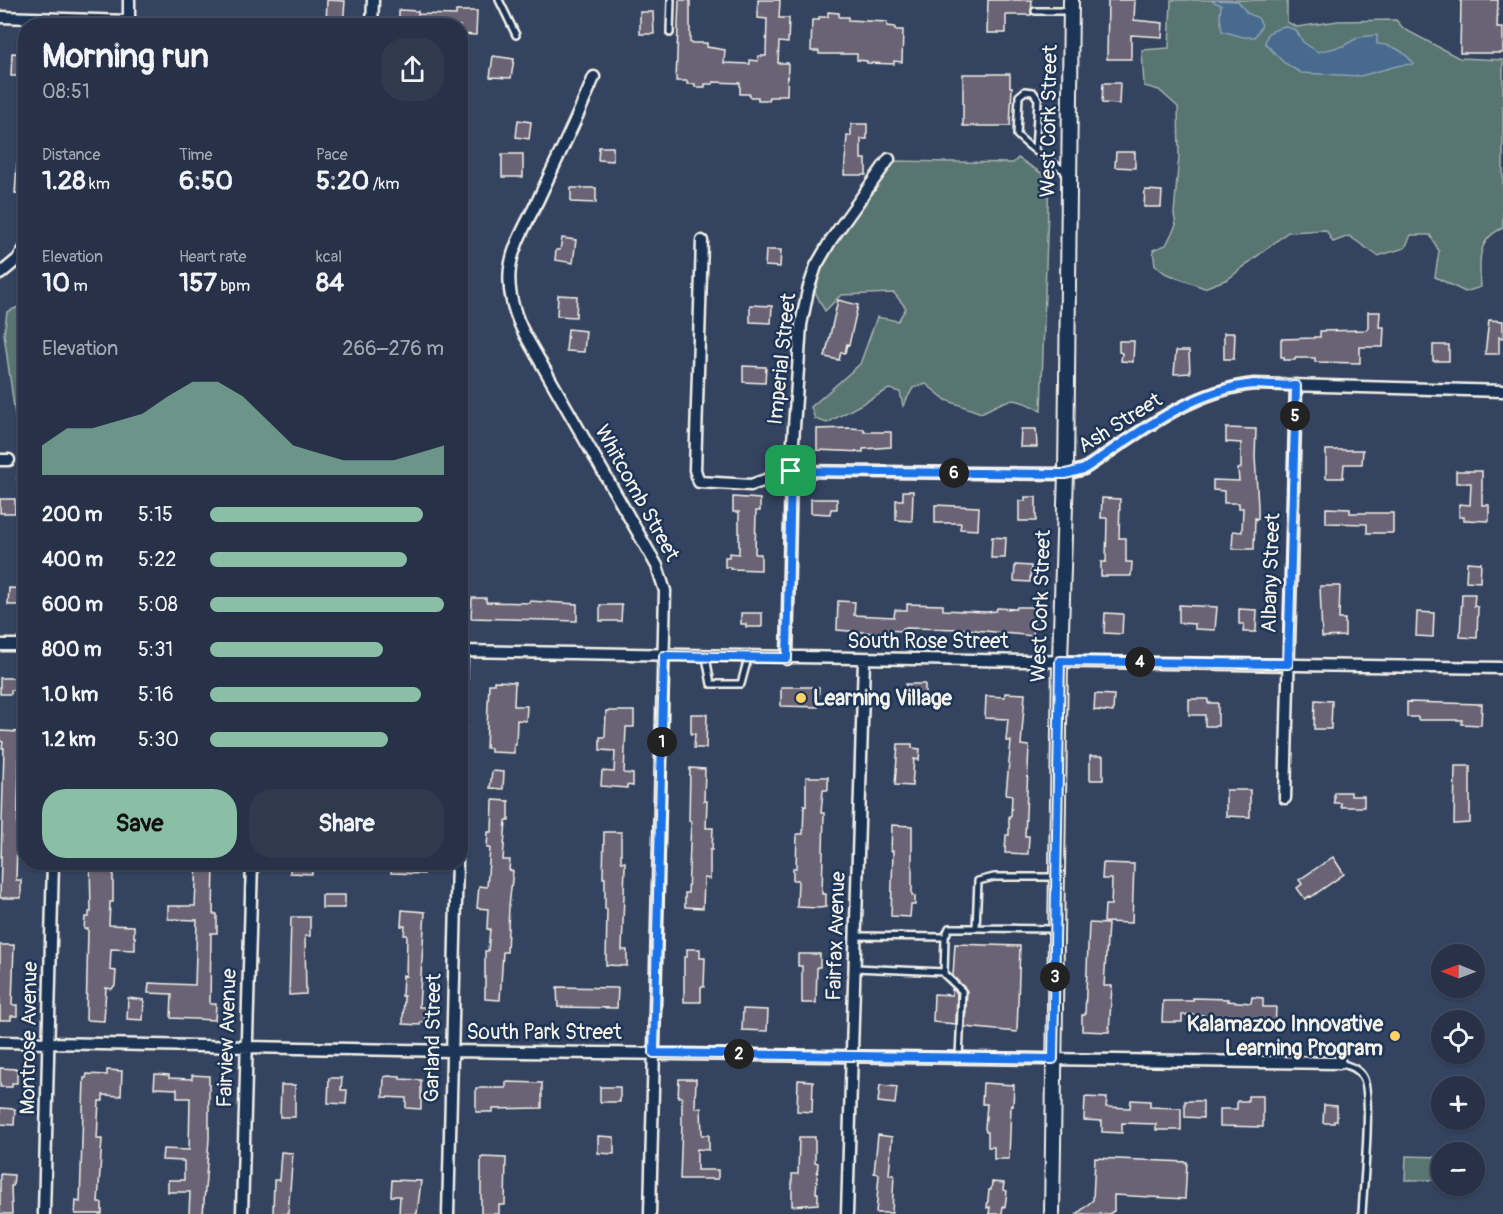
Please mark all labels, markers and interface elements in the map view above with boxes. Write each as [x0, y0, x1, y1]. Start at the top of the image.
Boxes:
text: Morning run [42, 36, 209, 77]
button: share [381, 38, 444, 101]
street label: West Cork Street [1034, 44, 1064, 198]
text: 08:51 [42, 79, 90, 104]
text: Distance [42, 145, 101, 165]
text: Time [179, 145, 212, 165]
text: Pace [316, 145, 348, 165]
text: 1.28 [42, 165, 86, 197]
text: 6:50 [179, 165, 233, 197]
text: 5:20 [316, 165, 369, 197]
text: km [86, 174, 110, 194]
text: /km [369, 174, 399, 194]
text: Elevation [42, 247, 103, 267]
text: Heart rate [179, 247, 246, 267]
text: kcal [316, 247, 342, 267]
text: 10 [42, 267, 70, 299]
text: 157 [179, 267, 217, 299]
text: 84 [316, 267, 344, 299]
text: m [70, 276, 88, 296]
text: bpm [217, 276, 250, 296]
street label: Imperial Street [762, 291, 802, 426]
text: Elevation [42, 336, 118, 361]
text: 266–276 m [342, 336, 444, 361]
street label: Ash Street [1073, 386, 1168, 459]
pin: 5 [1280, 401, 1310, 431]
text: 5 [1291, 406, 1299, 426]
street label: Whitcomb Street [588, 420, 686, 566]
pin [765, 445, 816, 496]
icon: arrive [774, 454, 807, 487]
pin: 6 [939, 458, 969, 488]
text: 6 [949, 463, 959, 483]
text: 200 m [42, 502, 103, 527]
text: 5:15 [138, 502, 173, 527]
street label: Albany Street [1255, 512, 1287, 633]
street label: West Cork Street [1025, 529, 1057, 683]
text: 400 m [42, 547, 103, 572]
text: 5:22 [138, 547, 177, 572]
text: 600 m [42, 592, 103, 617]
text: 5:08 [138, 592, 178, 617]
street label: South Rose Street [847, 628, 1009, 655]
text: 800 m [42, 637, 102, 662]
text: 5:31 [138, 637, 173, 662]
pin: 4 [1125, 647, 1155, 677]
text: 4 [1135, 652, 1145, 672]
text: 1.0 km [42, 682, 98, 707]
text: 5:16 [138, 682, 174, 707]
place label: Learning Village [813, 685, 953, 712]
marker: Learning Village [794, 691, 808, 705]
text: 1.2 km [42, 727, 96, 752]
text: 5:30 [138, 727, 179, 752]
pin: 1 [647, 727, 677, 757]
text: 1 [659, 732, 665, 752]
button: Save [42, 789, 237, 858]
button: Share [249, 789, 444, 858]
street label: Fairfax Avenue [820, 870, 852, 1001]
north arrow [1431, 944, 1485, 998]
map controls [1431, 944, 1485, 1196]
street label: Montrose Avenue [14, 960, 44, 1115]
pin: 3 [1040, 962, 1070, 992]
street label: Fairview Avenue [211, 967, 243, 1108]
text: 3 [1051, 967, 1059, 987]
street label: Garland Street [418, 973, 448, 1103]
button: locate [1431, 1010, 1485, 1064]
place label: Kalamazoo Innovative Learning Program [1187, 1011, 1384, 1062]
street label: South Park Street [466, 1019, 622, 1046]
marker: Kalamazoo Innovative Learning Program [1388, 1029, 1402, 1043]
pin: 2 [724, 1039, 754, 1069]
text: 2 [735, 1044, 743, 1064]
button: + [1431, 1076, 1485, 1130]
button: − [1431, 1142, 1485, 1196]

